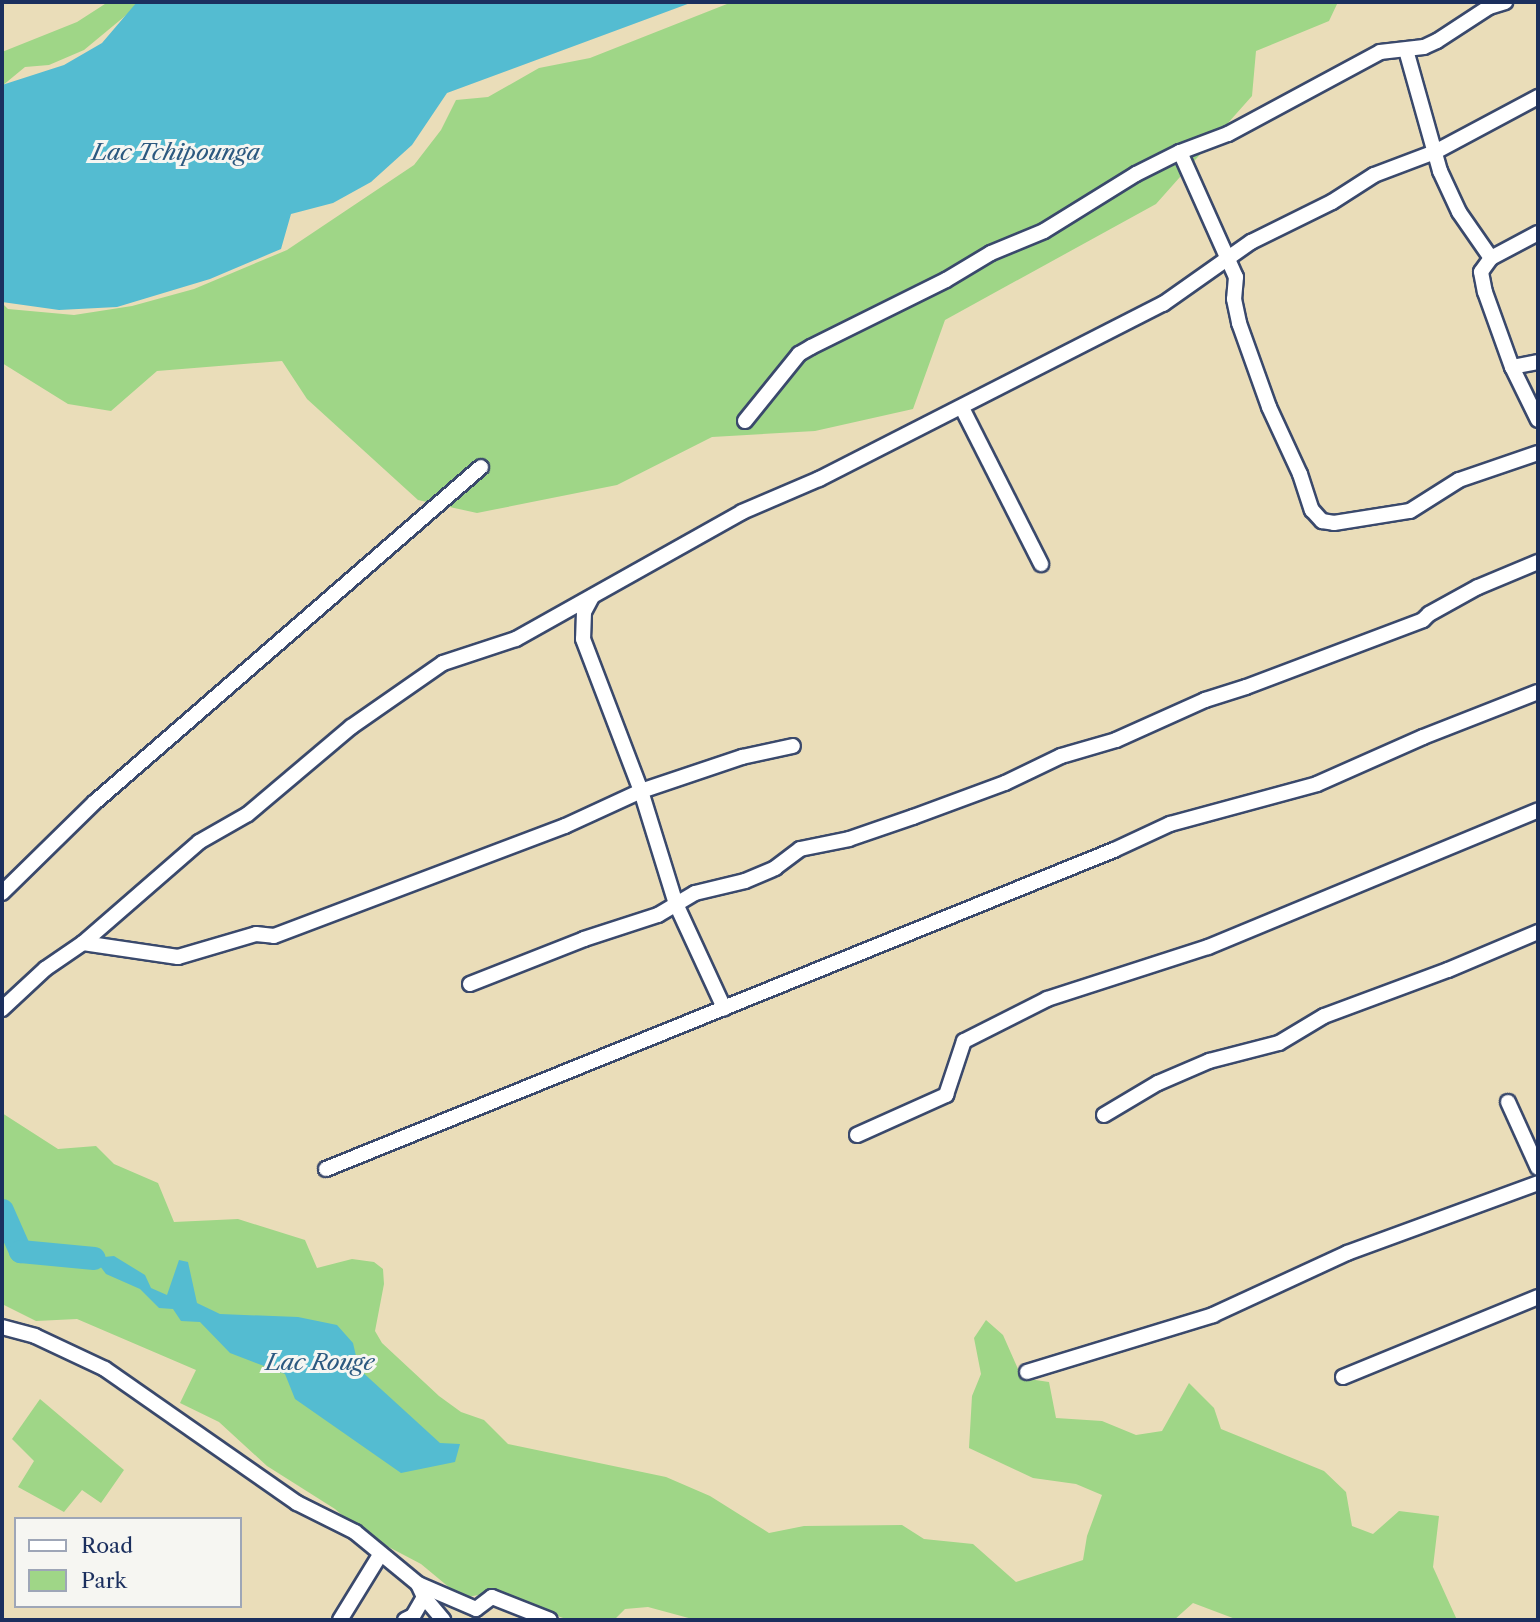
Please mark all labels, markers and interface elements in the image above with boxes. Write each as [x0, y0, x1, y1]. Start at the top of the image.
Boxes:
water label: Lac Tchipounga [92, 138, 260, 166]
water label: Lac Rouge [265, 1348, 375, 1376]
legend [14, 1517, 242, 1608]
text: Road [81, 1533, 133, 1558]
text: Park [81, 1568, 127, 1593]

